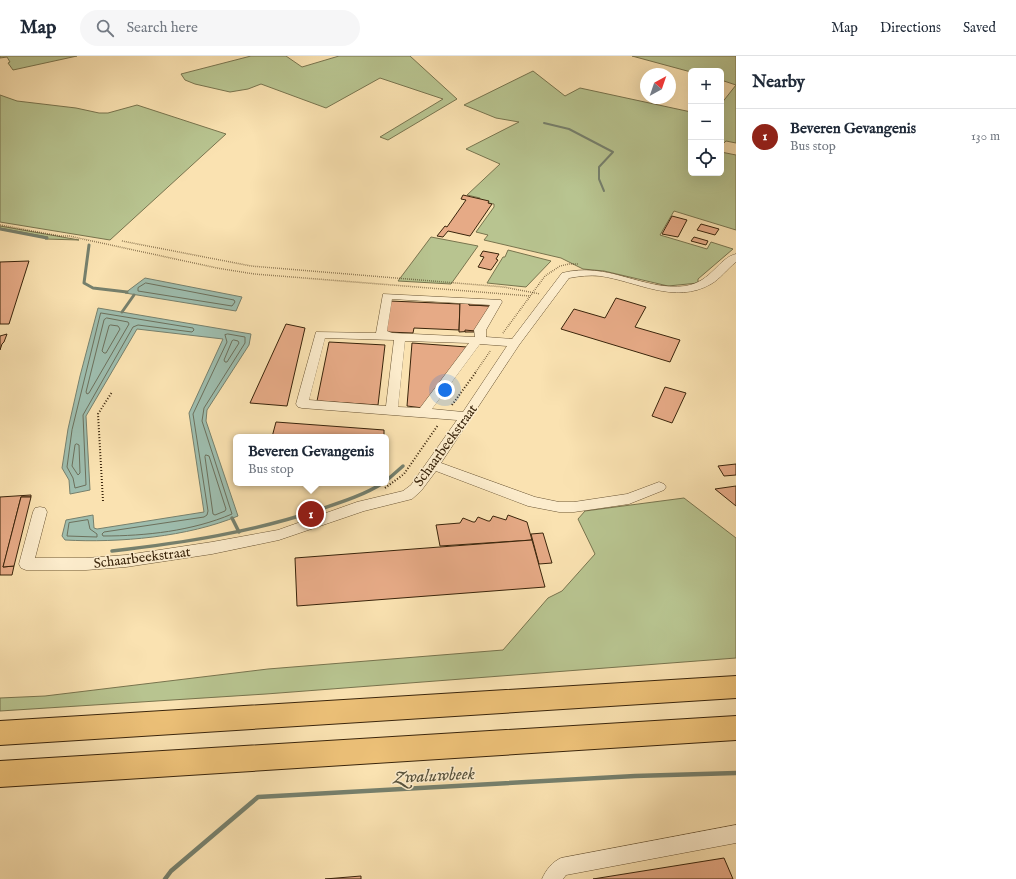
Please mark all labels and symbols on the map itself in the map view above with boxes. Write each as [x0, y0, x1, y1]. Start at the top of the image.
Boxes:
north arrow [640, 68, 676, 104]
your location [435, 380, 455, 400]
street label: Schaarbeekstraat [410, 401, 482, 490]
pin: 1 [298, 499, 324, 529]
street label: Schaarbeekstraat [93, 543, 192, 573]
water label: Zwaluwbeek [391, 763, 476, 790]

